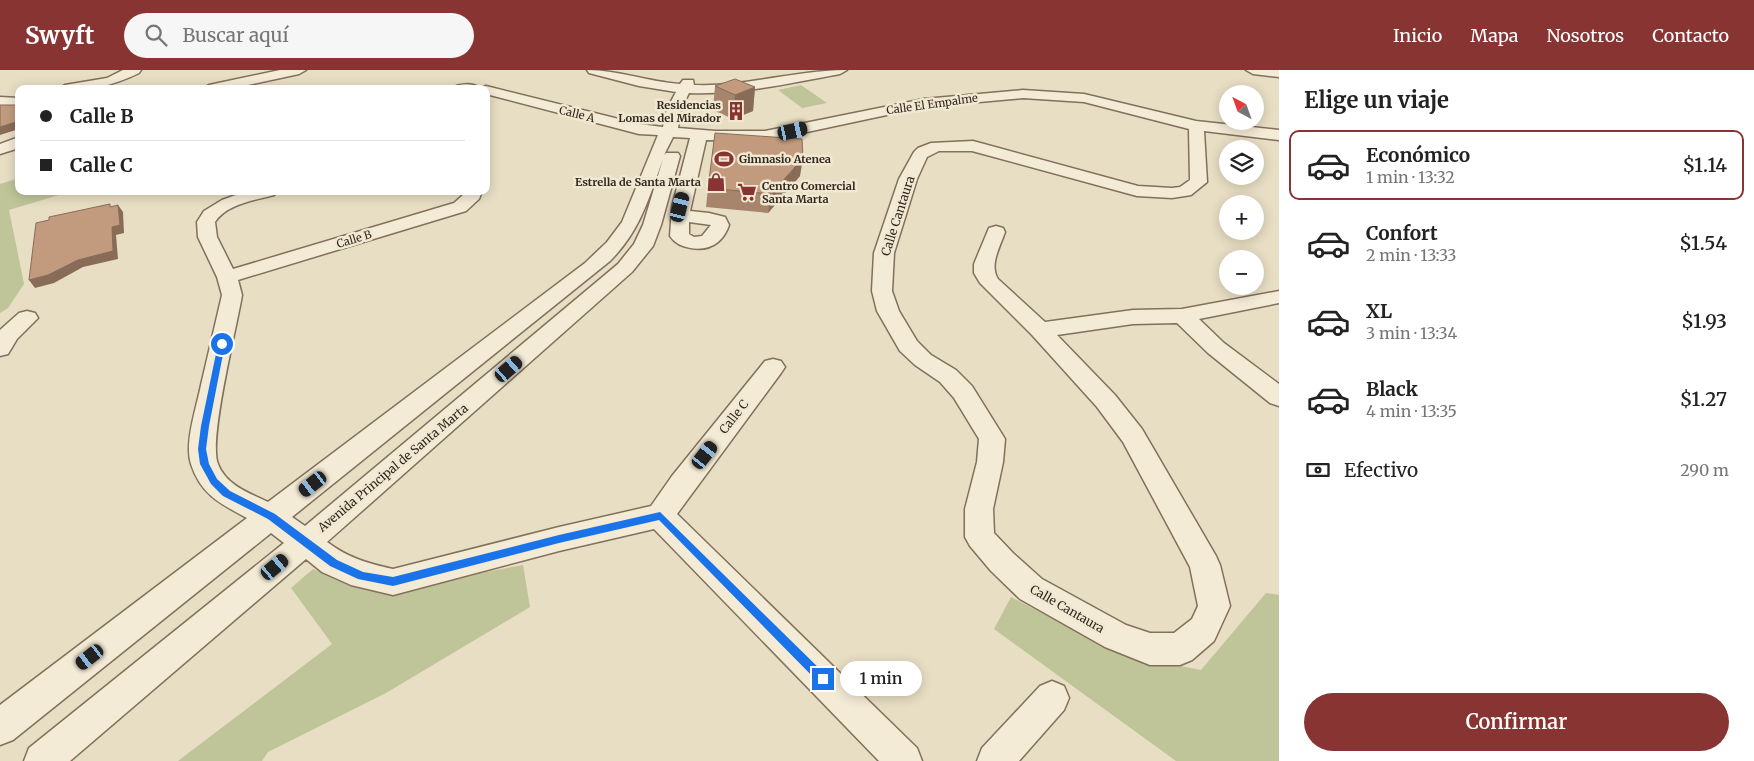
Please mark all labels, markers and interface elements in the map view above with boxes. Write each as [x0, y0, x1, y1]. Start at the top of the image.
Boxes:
search box [124, 13, 474, 58]
text: Swyft [25, 20, 94, 51]
icon: search [142, 21, 170, 49]
text: Buscar aquí [182, 23, 289, 47]
text: Inicio [1393, 24, 1442, 47]
text: Mapa [1470, 24, 1519, 47]
text: Nosotros [1547, 24, 1624, 47]
text: Contacto [1652, 24, 1729, 47]
north arrow [1219, 85, 1264, 130]
map controls [1219, 85, 1264, 295]
text: Elige un viaje [1304, 86, 1449, 114]
street label: Calle El Empalme [885, 91, 979, 117]
place label: Residencias Lomas del Mirador [618, 98, 721, 125]
building icon: Residencias Lomas del Mirador [725, 100, 747, 122]
street label: Calle A [558, 103, 596, 125]
text: Calle B [70, 104, 134, 128]
car [776, 120, 809, 142]
button: layers [1219, 140, 1264, 185]
icon: car [1306, 143, 1351, 188]
text: Económico [1366, 143, 1470, 167]
sports icon: Gimnasio Atenea [713, 148, 735, 170]
place label: Gimnasio Atenea [739, 152, 831, 166]
text: Calle C [70, 153, 133, 177]
text: $1.14 [1682, 153, 1727, 177]
text: 1 min · 13:32 [1366, 167, 1455, 187]
shop icon: Estrella de Santa Marta [705, 171, 727, 193]
street label: Calle Cantaura [878, 173, 918, 258]
place label: Estrella de Santa Marta [575, 175, 701, 189]
place label: Centro Comercial Santa Marta [762, 179, 856, 206]
supermarket icon: Centro Comercial Santa Marta [736, 181, 758, 203]
car [669, 191, 690, 223]
button: + [1219, 195, 1264, 240]
icon: car [1306, 221, 1351, 266]
text: Confort [1366, 221, 1438, 245]
street label: Calle B [335, 227, 374, 251]
text: $1.54 [1679, 231, 1727, 255]
text: 2 min · 13:33 [1366, 245, 1457, 265]
button: − [1219, 250, 1264, 295]
icon: car [1306, 299, 1351, 344]
text: XL [1366, 299, 1392, 323]
text: $1.93 [1681, 309, 1727, 333]
text: 3 min · 13:34 [1366, 323, 1457, 343]
route start [211, 333, 233, 355]
car [492, 353, 525, 385]
icon: car [1306, 377, 1351, 422]
text: Black [1366, 377, 1418, 401]
text: $1.27 [1680, 387, 1727, 411]
street label: Calle C [716, 397, 752, 437]
street label: Avenida Principal de Santa Marta [314, 400, 471, 535]
text: 4 min · 13:35 [1366, 401, 1457, 421]
car [689, 439, 720, 471]
icon: cash [1304, 456, 1332, 484]
text: Efectivo [1344, 458, 1418, 482]
text: 290 m [1680, 460, 1729, 480]
car [296, 469, 329, 499]
car [258, 552, 291, 582]
street label: Calle Cantaura [1027, 581, 1108, 636]
car [73, 642, 106, 672]
callout: 1 min [840, 662, 923, 696]
route end [812, 668, 834, 690]
text: 1 min [859, 668, 903, 688]
button: Confirmar [1304, 693, 1729, 751]

